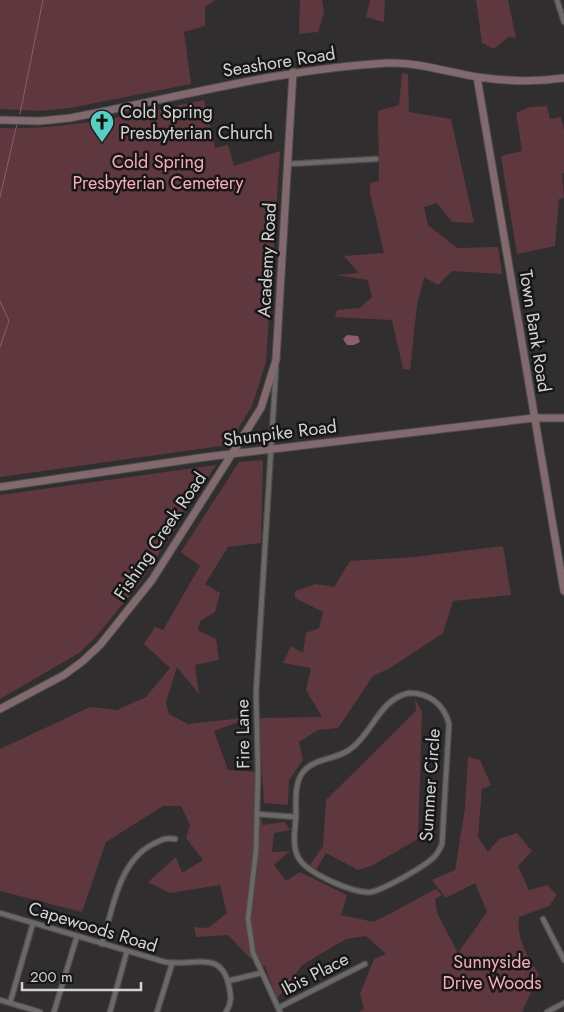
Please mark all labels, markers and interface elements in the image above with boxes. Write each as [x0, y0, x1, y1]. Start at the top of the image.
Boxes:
street label: Seashore Road [221, 40, 337, 84]
place label: Cold Spring Presbyterian Church [120, 99, 273, 146]
church icon: Cold Spring Presbyterian Church [89, 109, 115, 143]
park label: Cold Spring Presbyterian Cemetery [73, 149, 244, 196]
street label: Academy Road [251, 202, 283, 318]
street label: Town Bank Road [512, 268, 558, 394]
street label: Shunpike Road [222, 413, 338, 453]
street label: Fishing Creek Road [108, 467, 212, 605]
street label: Fire Lane [229, 699, 257, 769]
street label: Summer Circle [413, 728, 447, 842]
street label: Capewoods Road [25, 895, 161, 959]
street label: Ibis Place [277, 946, 353, 1002]
park label: Sunnyside Drive Woods [443, 949, 541, 996]
scale bar [22, 960, 141, 992]
text: 200 m [30, 966, 73, 988]

